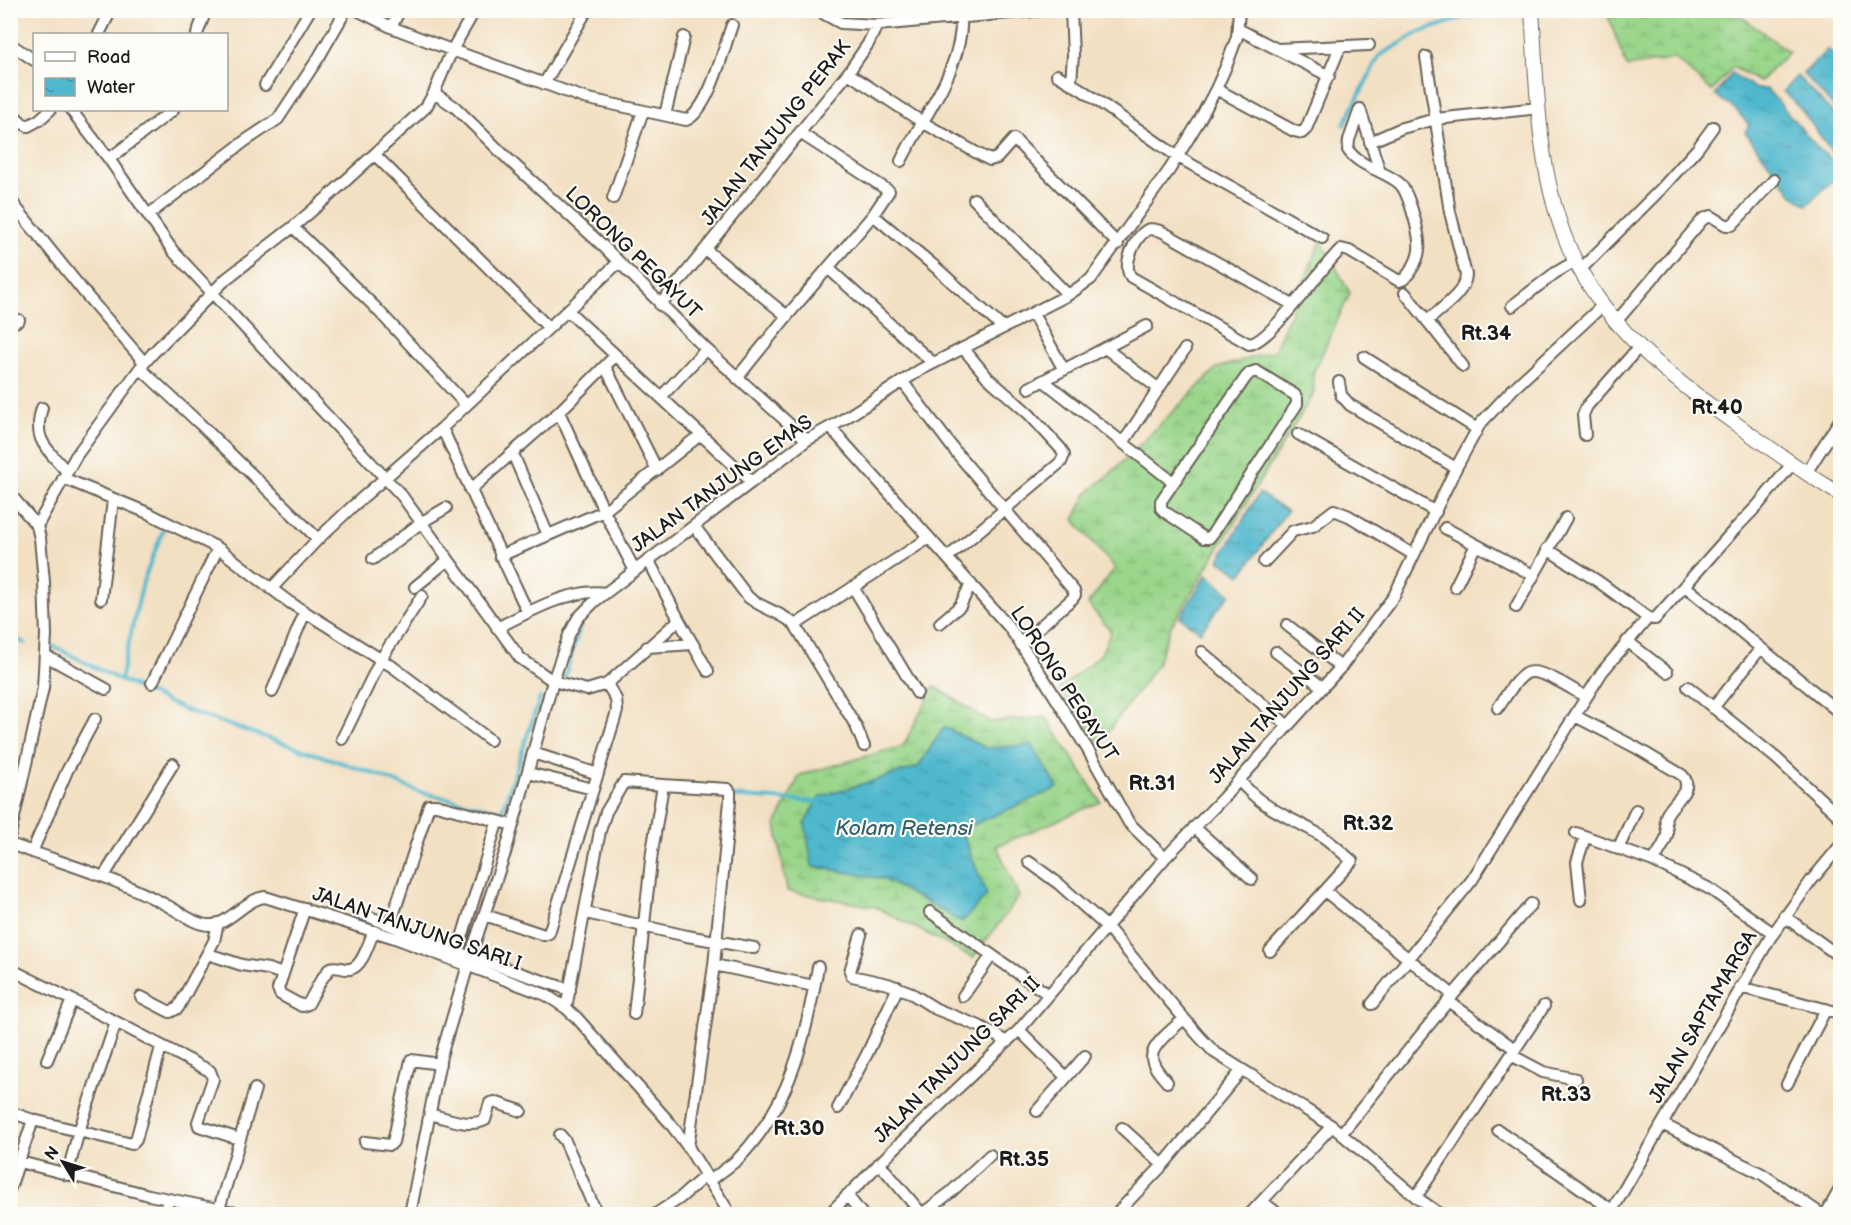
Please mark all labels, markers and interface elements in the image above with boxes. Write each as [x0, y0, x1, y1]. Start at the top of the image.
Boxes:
legend [33, 33, 228, 111]
street label: JALAN TANJUNG PERAK [696, 35, 856, 230]
text: Road [87, 47, 131, 68]
text: Water [87, 77, 135, 98]
street label: LORONG PEGAYUT [560, 182, 706, 324]
district label: Rt.34 [1461, 321, 1512, 346]
district label: Rt.40 [1691, 395, 1743, 420]
street label: JALAN TANJUNG EMAS [627, 410, 817, 558]
street label: LORONG PEGAYUT [1005, 602, 1123, 766]
street label: JALAN TANJUNG SARI II [1204, 603, 1370, 789]
district label: Rt.31 [1128, 771, 1176, 796]
district label: Rt.32 [1343, 811, 1394, 836]
water label: Kolam Retensi [835, 816, 974, 841]
street label: JALAN TANJUNG SARI I [309, 882, 525, 976]
street label: JALAN SAPTAMARGA [1644, 926, 1763, 1108]
street label: JALAN TANJUNG SARI II [869, 972, 1045, 1148]
district label: Rt.33 [1541, 1082, 1591, 1107]
district label: Rt.30 [773, 1116, 825, 1141]
north arrow [33, 1132, 93, 1192]
text: N [41, 1143, 64, 1164]
district label: Rt.35 [999, 1147, 1049, 1172]

